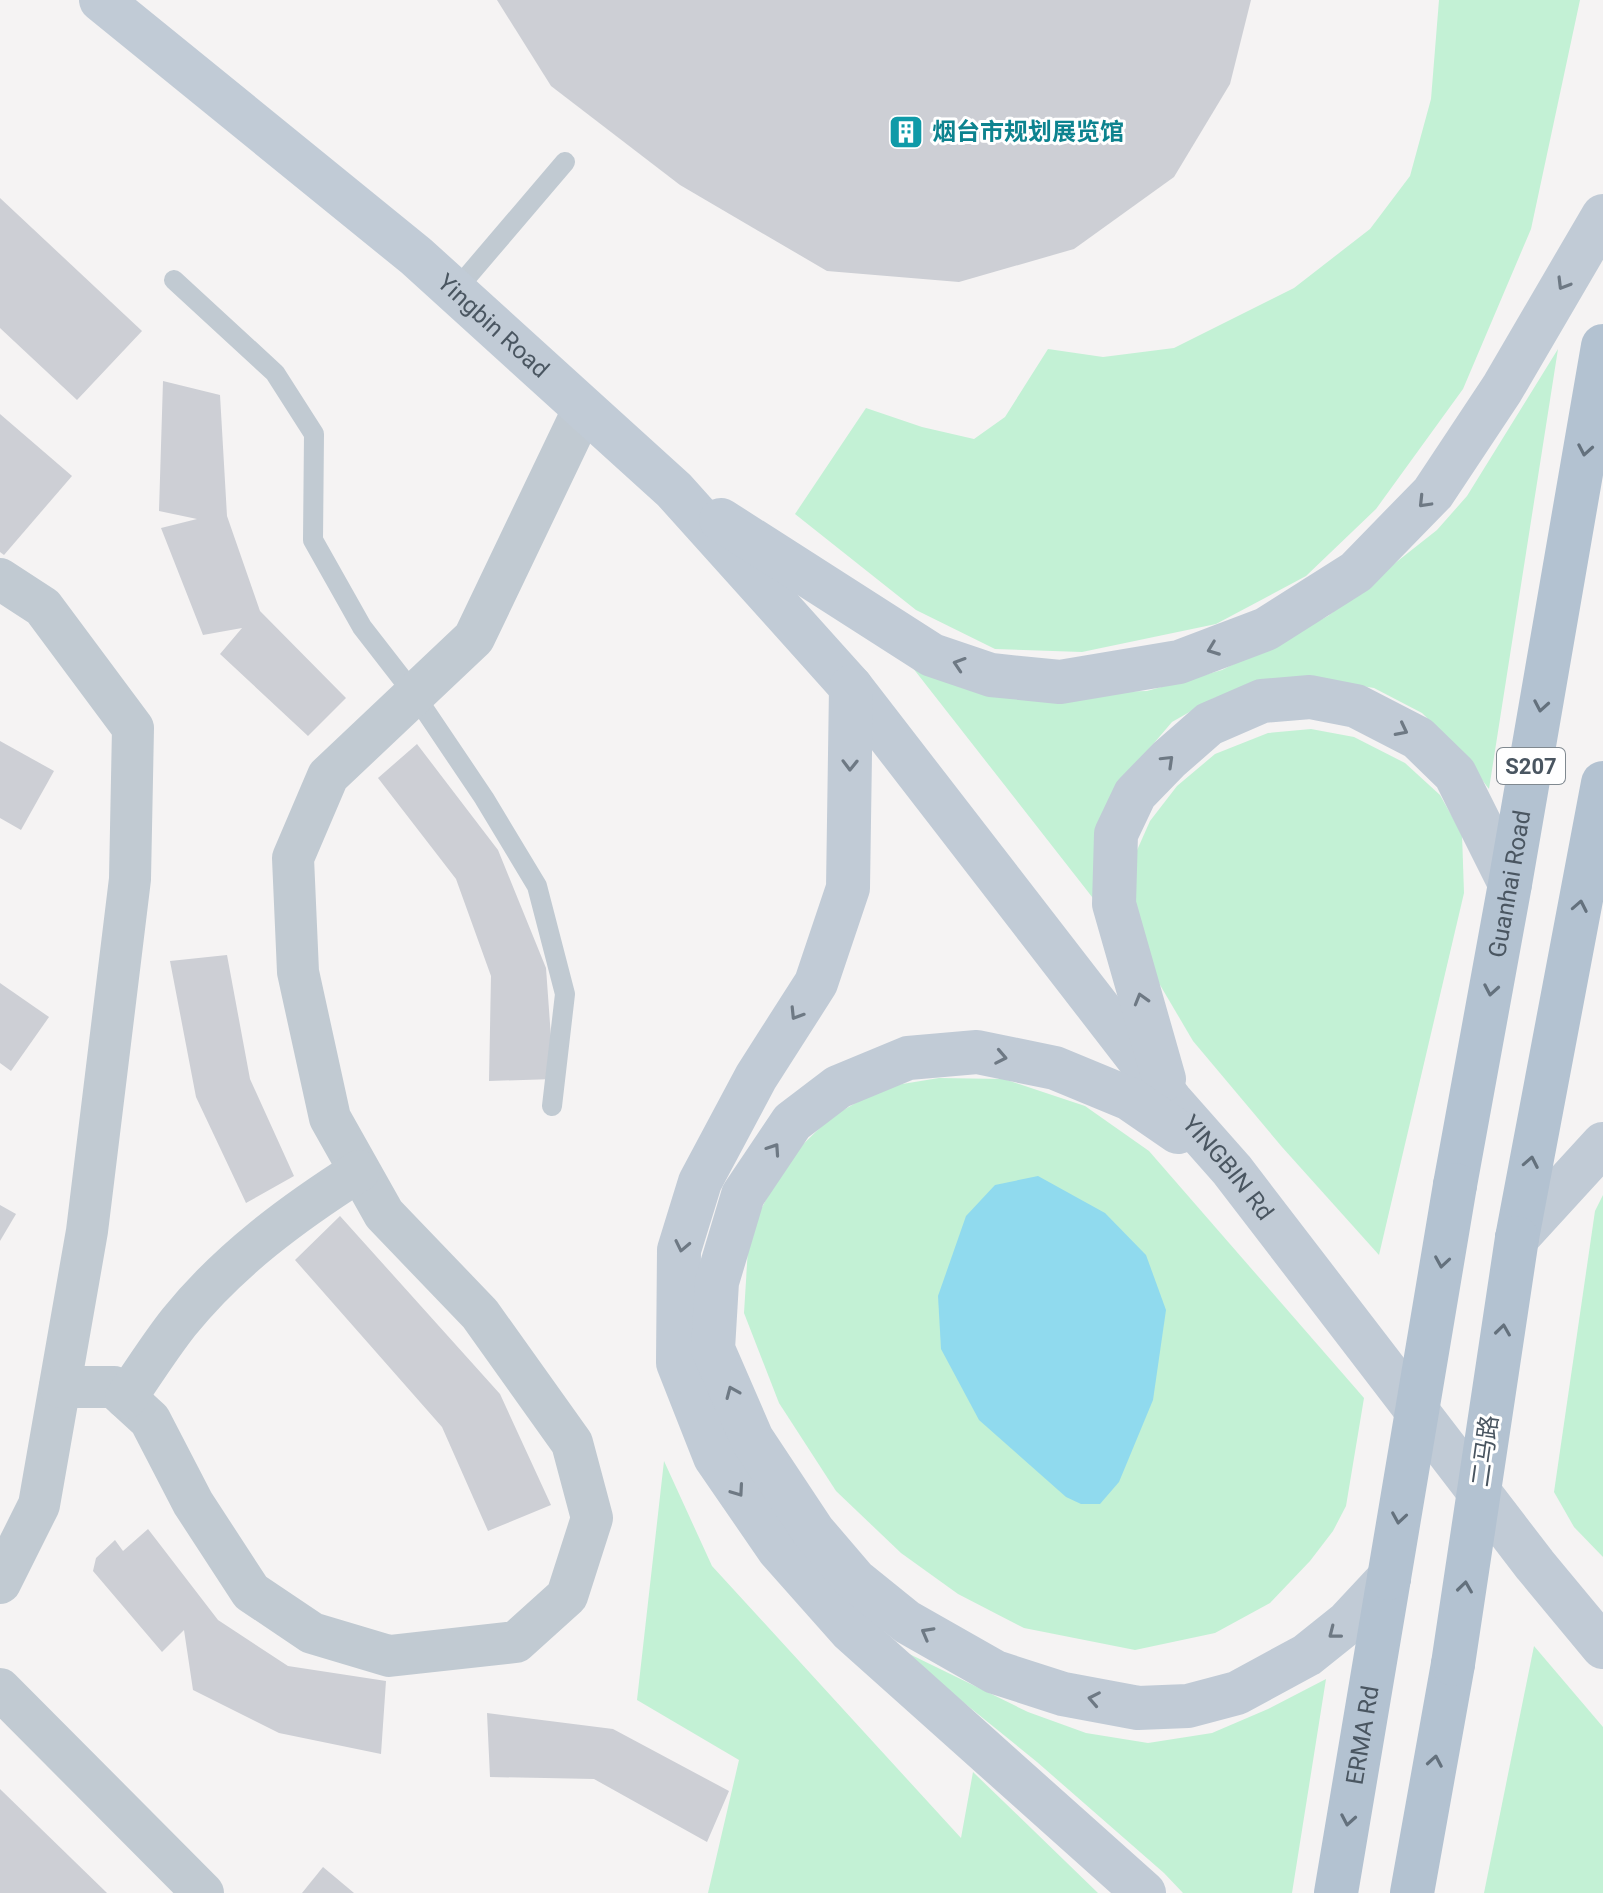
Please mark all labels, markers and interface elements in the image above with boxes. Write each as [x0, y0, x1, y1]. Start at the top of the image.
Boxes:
building icon: 烟台市规划展览馆 [887, 113, 925, 151]
place label: 烟台市规划展览馆 [932, 118, 1124, 146]
street label: Yingbin Road [432, 268, 555, 384]
one-way arrow [1557, 275, 1573, 290]
one-way arrow [1577, 443, 1594, 457]
one-way arrow [1419, 493, 1433, 508]
one-way arrow [1207, 639, 1221, 656]
one-way arrow [953, 657, 967, 673]
one-way arrow [1533, 699, 1550, 713]
one-way arrow [1394, 720, 1409, 735]
road number: S207 [1497, 748, 1565, 784]
one-way arrow [1159, 755, 1173, 770]
one-way arrow [841, 759, 859, 772]
street label: Guanhai Road [1483, 808, 1536, 960]
one-way arrow [1570, 900, 1587, 913]
one-way arrow [1483, 983, 1500, 997]
one-way arrow [1134, 993, 1150, 1007]
one-way arrow [790, 1005, 805, 1020]
one-way arrow [994, 1048, 1008, 1065]
street label: YINGBIN Rd [1176, 1110, 1279, 1226]
one-way arrow [764, 1143, 779, 1158]
one-way arrow [1522, 1156, 1539, 1169]
one-way arrow [674, 1238, 691, 1252]
one-way arrow [1434, 1255, 1451, 1269]
one-way arrow [1494, 1323, 1511, 1337]
one-way arrow [726, 1386, 742, 1400]
street label: 二马路 [1466, 1413, 1504, 1489]
one-way arrow [728, 1483, 743, 1497]
one-way arrow [1392, 1511, 1409, 1525]
one-way arrow [1455, 1580, 1472, 1594]
one-way arrow [1328, 1623, 1343, 1637]
one-way arrow [921, 1627, 936, 1643]
street label: ERMA Rd [1340, 1684, 1385, 1787]
one-way arrow [1088, 1692, 1101, 1709]
one-way arrow [1426, 1754, 1443, 1768]
one-way arrow [1340, 1813, 1357, 1827]

